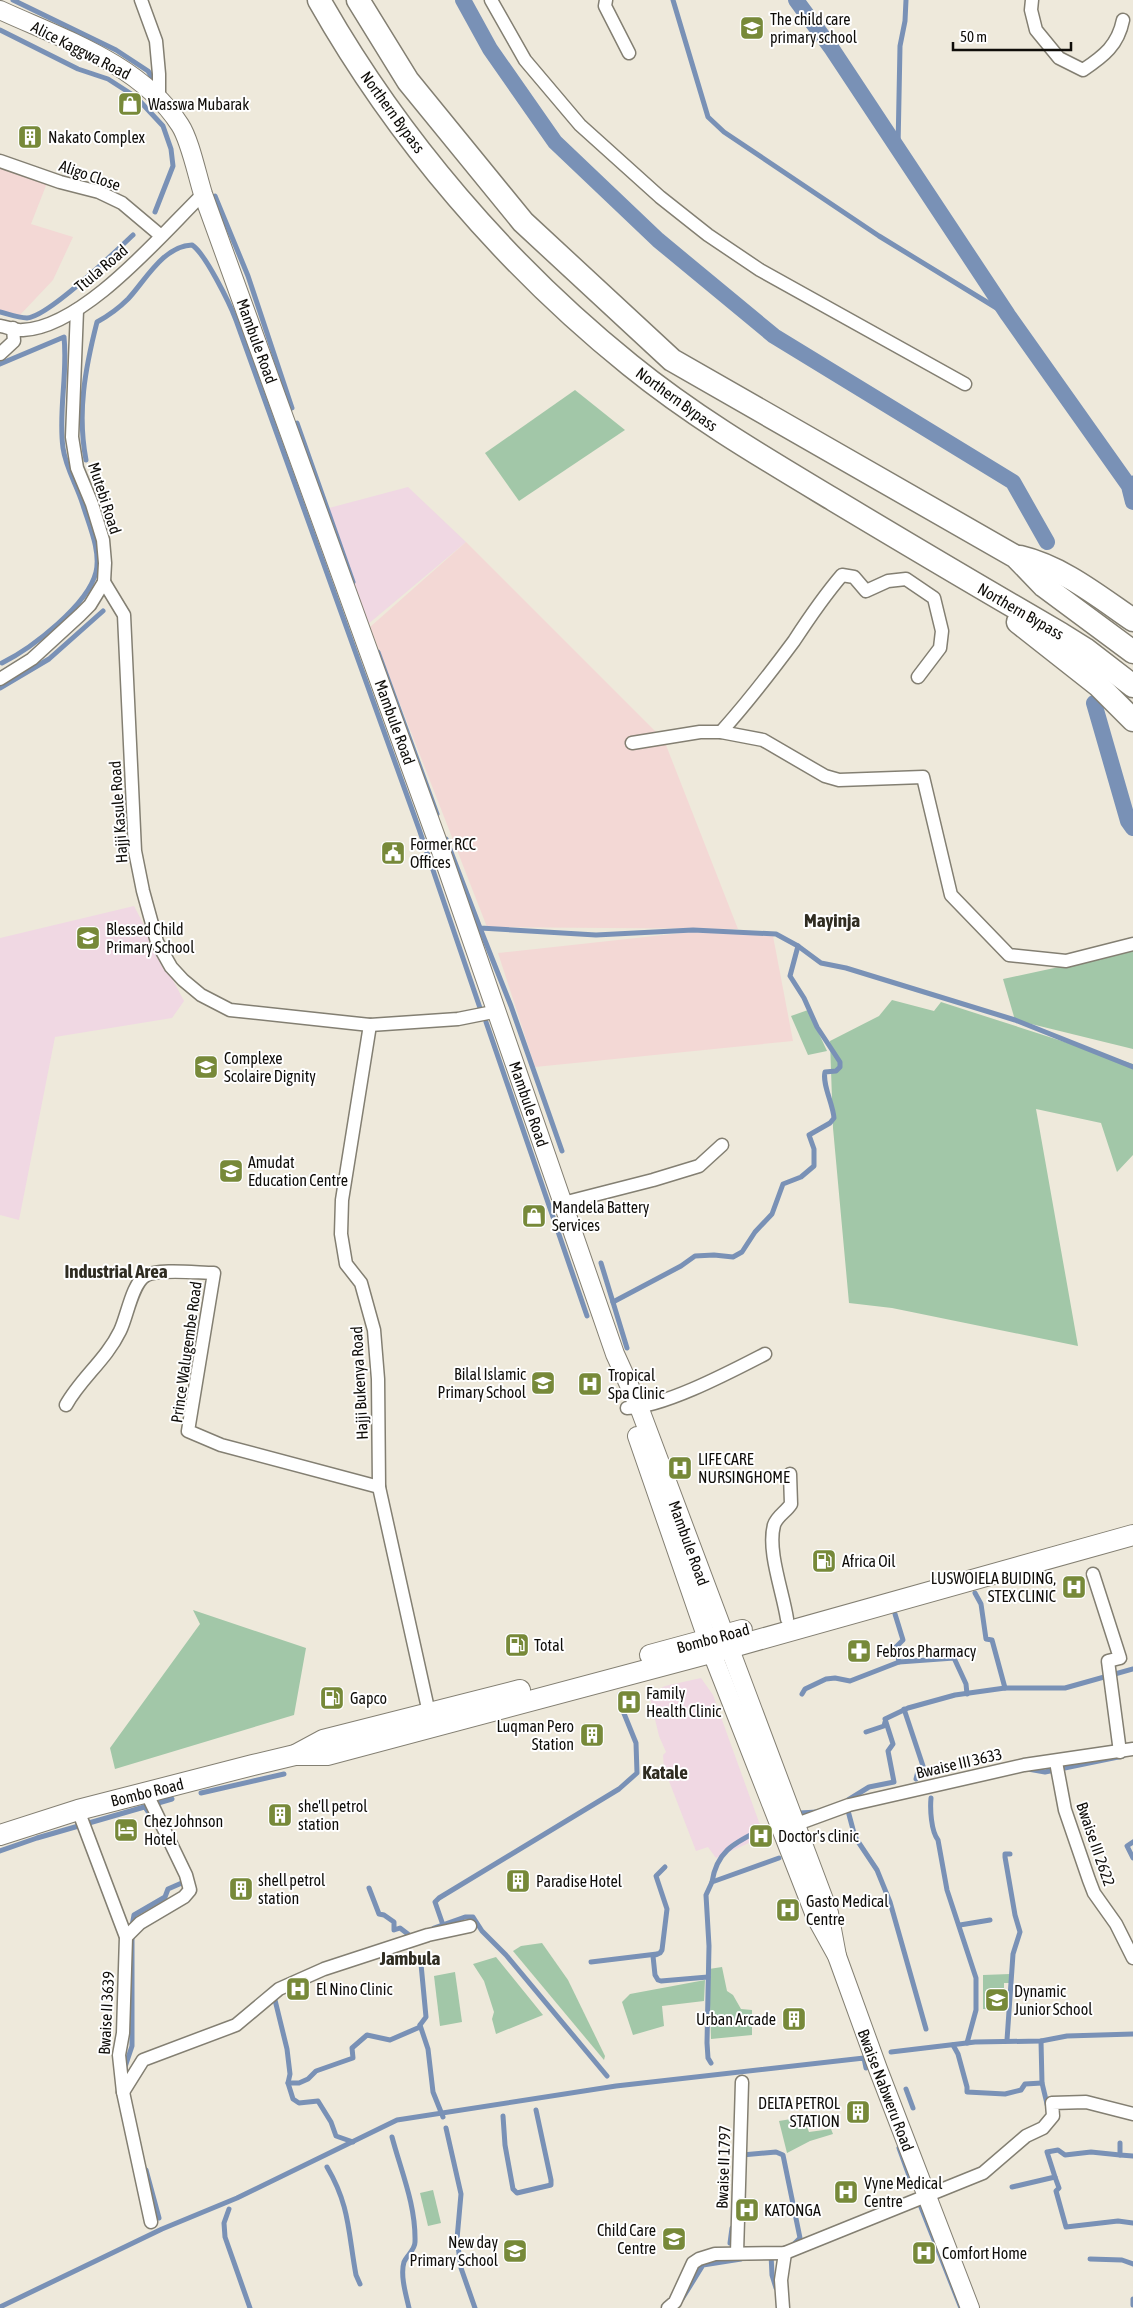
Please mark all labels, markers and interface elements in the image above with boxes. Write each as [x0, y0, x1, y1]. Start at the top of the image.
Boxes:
place label: The child care primary school [770, 10, 858, 47]
school or university icon: The child care primary school [739, 15, 765, 41]
street label: Alice Kaggwa Road [28, 17, 134, 84]
scale bar [953, 20, 1070, 52]
text: 50 m [960, 28, 987, 45]
street label: Northern Bypass [357, 68, 429, 157]
shop icon: Wasswa Mubarak [117, 91, 143, 117]
place label: Wasswa Mubarak [148, 95, 249, 113]
building icon: Nakato Complex [17, 124, 43, 150]
place label: Nakato Complex [48, 128, 146, 147]
street label: Aligo Close [57, 156, 123, 195]
street label: Ttula Road [71, 241, 131, 295]
street label: Mambule Road [233, 296, 281, 386]
street label: Northern Bypass [632, 363, 722, 436]
street label: Mutebi Road [85, 460, 125, 536]
street label: Northern Bypass [974, 579, 1068, 644]
street label: Mambule Road [371, 677, 419, 767]
street label: Hajji Kasule Road [105, 760, 132, 864]
place label: Former RCC Offices [410, 835, 476, 871]
public building icon: Former RCC Offices [380, 840, 406, 866]
district label: Mayinja [804, 909, 860, 931]
place label: Blessed Child Primary School [106, 920, 195, 957]
school or university icon: Blessed Child Primary School [75, 925, 101, 951]
place label: Complexe Scolaire Dignity [224, 1049, 316, 1086]
school or university icon: Complexe Scolaire Dignity [193, 1054, 219, 1080]
street label: Mambule Road [506, 1059, 552, 1149]
place label: Amudat Education Centre [248, 1153, 348, 1189]
school or university icon: Amudat Education Centre [218, 1158, 244, 1184]
place label: Mandela Battery Services [552, 1198, 650, 1234]
shop icon: Mandela Battery Services [521, 1203, 547, 1229]
district label: Industrial Area [64, 1260, 168, 1282]
street label: Prince Walugembe Road [167, 1280, 206, 1424]
street label: Hajji Bukenya Road [347, 1326, 372, 1440]
place label: Bilal Islamic Primary School [438, 1365, 527, 1402]
place label: Tropical Spa Clinic [608, 1366, 664, 1403]
school or university icon: Bilal Islamic Primary School [530, 1370, 556, 1396]
hospital icon: Tropical Spa Clinic [577, 1371, 603, 1397]
place label: LIFE CARE NURSINGHOME [698, 1450, 790, 1486]
hospital icon: LIFE CARE NURSINGHOME [667, 1455, 693, 1481]
street label: Mambule Road [665, 1498, 713, 1588]
fuel station icon: Africa Oil [811, 1548, 837, 1574]
place label: Africa Oil [842, 1552, 896, 1570]
place label: LUSWOIELA BUIDING, STEX CLINIC [931, 1569, 1056, 1605]
hospital icon: LUSWOIELA BUIDING, STEX CLINIC [1061, 1574, 1087, 1600]
street label: Bombo Road [675, 1620, 751, 1656]
fuel station icon: Total [504, 1632, 530, 1658]
place label: Total [534, 1636, 565, 1654]
pharmacy icon: Febros Pharmacy [846, 1638, 872, 1664]
place label: Febros Pharmacy [876, 1642, 977, 1661]
place label: Family Health Clinic [646, 1684, 721, 1720]
fuel station icon: Gapco [319, 1685, 345, 1711]
place label: Gapco [350, 1689, 387, 1708]
hospital icon: Family Health Clinic [616, 1689, 642, 1715]
place label: Luqman Pero Station [496, 1717, 574, 1753]
building icon: Luqman Pero Station [579, 1722, 605, 1748]
street label: Bwaise III 3633 [914, 1744, 1004, 1782]
district label: Katale [642, 1761, 688, 1783]
street label: Bombo Road [109, 1774, 185, 1810]
place label: she'll petrol station [298, 1797, 368, 1833]
street label: Bwaise III 2622 [1073, 1800, 1119, 1888]
building icon: she'll petrol station [267, 1802, 293, 1828]
place label: Chez Johnson Hotel [144, 1812, 223, 1848]
hotel icon: Chez Johnson Hotel [113, 1817, 139, 1843]
hospital icon: Doctor's clinic [748, 1823, 774, 1849]
place label: Doctor's clinic [778, 1827, 859, 1845]
building icon: Paradise Hotel [505, 1868, 531, 1894]
place label: shell petrol station [258, 1871, 326, 1907]
place label: Paradise Hotel [536, 1872, 623, 1890]
building icon: shell petrol station [228, 1876, 254, 1902]
place label: Gasto Medical Centre [806, 1892, 889, 1928]
hospital icon: Gasto Medical Centre [775, 1897, 801, 1923]
district label: Jambula [379, 1947, 440, 1969]
street label: Bwaise II 3639 [95, 1971, 117, 2055]
hospital icon: El Nino Clinic [285, 1976, 311, 2002]
place label: El Nino Clinic [316, 1980, 392, 1998]
place label: Dynamic Junior School [1014, 1982, 1093, 2018]
school or university icon: Dynamic Junior School [984, 1987, 1010, 2013]
building icon: Urban Arcade [781, 2006, 807, 2032]
place label: Urban Arcade [696, 2010, 776, 2028]
street label: Bwaise Nabweru Road [854, 2026, 918, 2154]
place label: DELTA PETROL STATION [758, 2094, 841, 2130]
building icon: DELTA PETROL STATION [845, 2099, 871, 2125]
street label: Bwaise II 1797 [713, 2125, 733, 2209]
place label: Vyne Medical Centre [864, 2174, 943, 2210]
hospital icon: Vyne Medical Centre [833, 2179, 859, 2205]
hospital icon: KATONGA [734, 2197, 760, 2223]
place label: KATONGA [764, 2201, 821, 2219]
place label: Child Care Centre [597, 2221, 656, 2257]
school or university icon: Child Care Centre [661, 2226, 687, 2252]
place label: New day Primary School [410, 2233, 499, 2270]
school or university icon: New day Primary School [502, 2238, 528, 2264]
hospital icon: Comfort Home [911, 2240, 937, 2266]
place label: Comfort Home [942, 2244, 1027, 2262]

